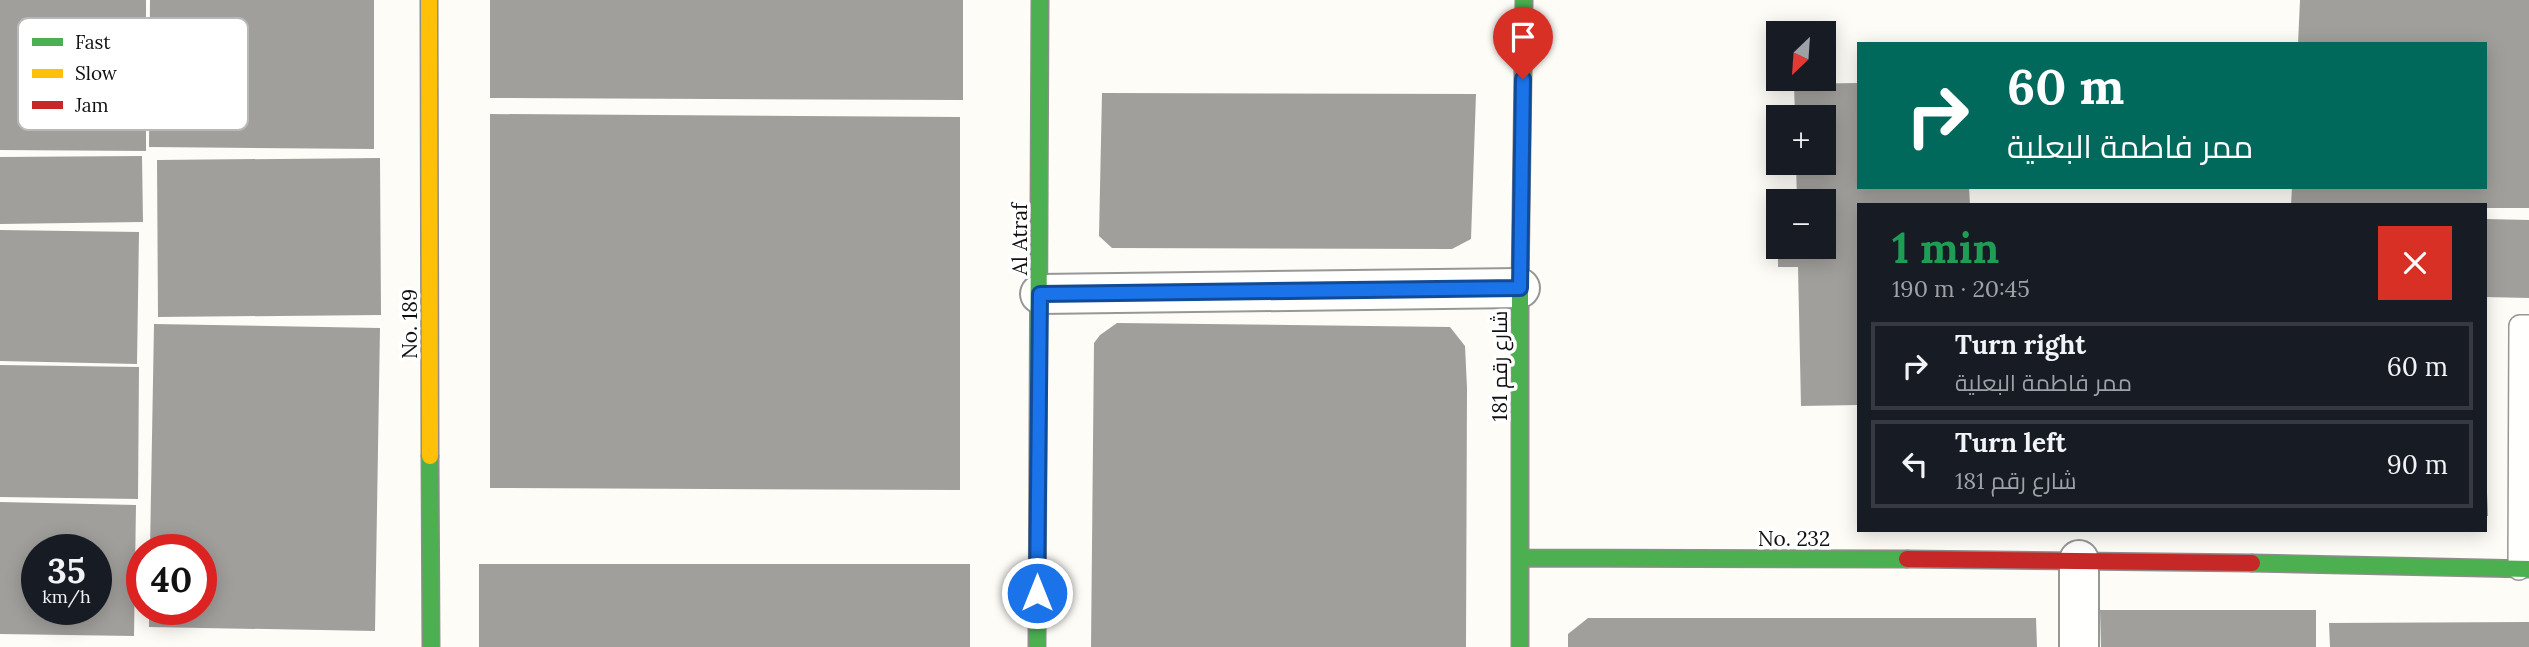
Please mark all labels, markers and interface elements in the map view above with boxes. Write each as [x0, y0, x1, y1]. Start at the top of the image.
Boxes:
pin [1493, 7, 1553, 79]
legend [18, 18, 248, 130]
icon: arrive [1504, 18, 1542, 56]
north arrow [1766, 21, 1836, 91]
map controls [1766, 21, 1836, 259]
text: Fast [75, 30, 111, 54]
text: 60 m [2007, 55, 2124, 117]
text: Slow [75, 61, 118, 85]
icon: right [1892, 70, 1983, 161]
text: Jam [74, 93, 109, 117]
button: + [1766, 105, 1836, 175]
text: ممر فاطمة البعلية [2007, 126, 2253, 167]
button: − [1766, 189, 1836, 259]
street label: Al Atraf [1006, 201, 1033, 276]
text: 1 min [1892, 221, 1999, 275]
button: close [2378, 226, 2452, 300]
text: 190 m · 20:45 [1892, 274, 2030, 303]
street label: No. 189 [396, 289, 423, 359]
street label: شارع رقم 181 [1486, 311, 1514, 421]
text: Turn right [1955, 328, 2086, 361]
icon: right [1896, 347, 1934, 385]
text: 60 m [2387, 350, 2448, 383]
text: ممر فاطمة البعلية [1955, 368, 2132, 397]
text: Turn left [1955, 426, 2066, 459]
icon: left [1896, 445, 1934, 483]
text: 90 m [2387, 448, 2448, 481]
text: شارع رقم 181 [1955, 466, 2077, 495]
street label: No. 232 [1758, 525, 1830, 552]
speed limit sign: 40 [126, 534, 217, 625]
text: 35 [47, 548, 86, 593]
position arrow [1000, 556, 1074, 630]
text: km/h [42, 585, 91, 608]

